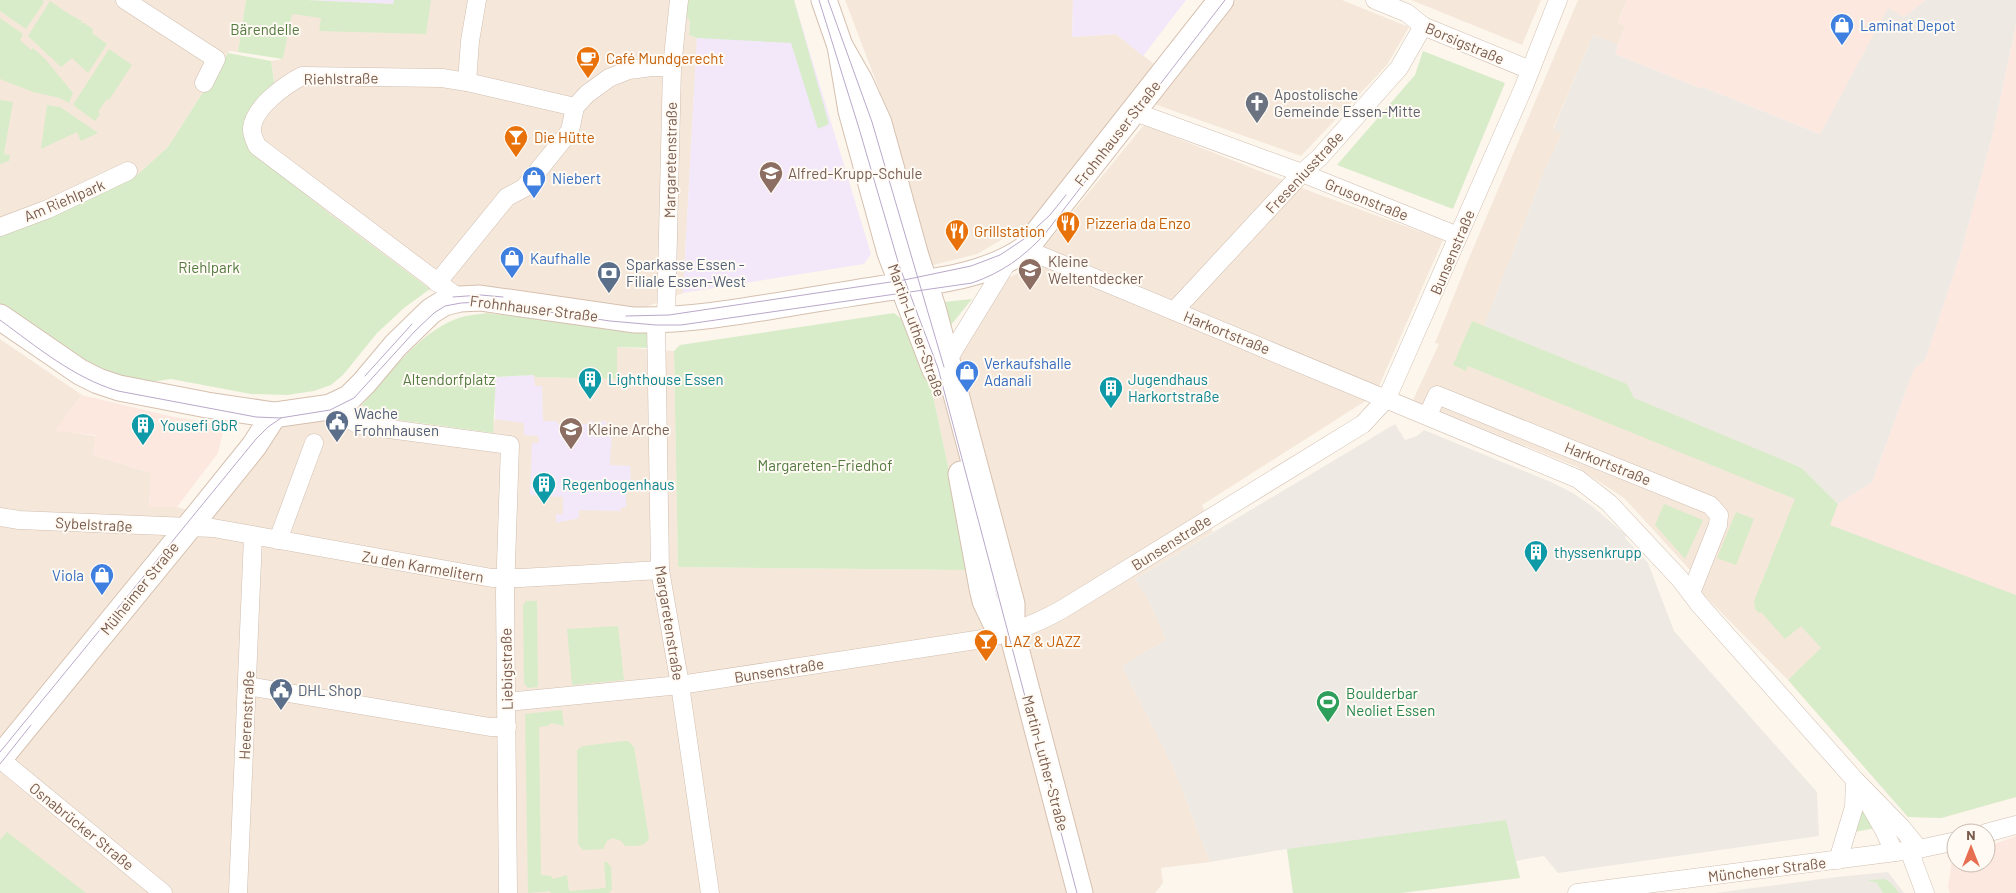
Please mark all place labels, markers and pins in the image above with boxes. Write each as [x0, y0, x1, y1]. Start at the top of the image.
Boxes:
shop icon: Laminat Depot [1829, 12, 1855, 46]
place label: Laminat Depot [1860, 16, 1956, 34]
cafe icon: Café Mundgerecht [575, 45, 601, 79]
place label: Café Mundgerecht [606, 49, 724, 67]
place label: Apostolische Gemeinde Essen-Mitte [1274, 85, 1421, 120]
church icon: Apostolische Gemeinde Essen-Mitte [1244, 90, 1270, 124]
bar icon: Die Hütte [503, 124, 529, 158]
place label: Die Hütte [534, 128, 595, 146]
school or university icon: Alfred-Krupp-Schule [758, 160, 784, 194]
place label: Alfred-Krupp-Schule [788, 164, 923, 182]
shop icon: Niebert [521, 165, 547, 199]
place label: Niebert [552, 169, 601, 187]
restaurant icon: Pizzeria da Enzo [1055, 210, 1081, 244]
place label: Pizzeria da Enzo [1086, 214, 1191, 232]
restaurant icon: Grillstation [944, 218, 970, 252]
place label: Grillstation [974, 222, 1045, 240]
shop icon: Kaufhalle [499, 245, 525, 279]
place label: Kaufhalle [530, 249, 591, 267]
place label: Kleine Weltentdecker [1048, 252, 1144, 287]
place label: Sparkasse Essen - Filiale Essen-West [626, 255, 746, 290]
school or university icon: Kleine Weltentdecker [1017, 257, 1043, 291]
bank icon: Sparkasse Essen - Filiale Essen-West [596, 260, 622, 294]
place label: Verkaufshalle Adanali [984, 354, 1072, 389]
shop icon: Verkaufshalle Adanali [954, 359, 980, 393]
building icon: Lighthouse Essen [577, 366, 603, 400]
place label: Lighthouse Essen [608, 370, 724, 388]
place label: Jugendhaus Harkortstraße [1128, 370, 1220, 405]
building icon: Jugendhaus Harkortstraße [1098, 375, 1124, 409]
place label: Wache Frohnhausen [354, 404, 439, 439]
public building icon: Wache Frohnhausen [324, 409, 350, 443]
building icon: Yousefi GbR [130, 412, 156, 446]
place label: Yousefi GbR [160, 416, 238, 434]
school or university icon: Kleine Arche [558, 416, 584, 450]
place label: Kleine Arche [588, 420, 670, 438]
building icon: Regenbogenhaus [531, 471, 557, 505]
place label: Regenbogenhaus [562, 475, 675, 493]
building icon: thyssenkrupp [1523, 539, 1549, 573]
place label: thyssenkrupp [1554, 543, 1642, 561]
shop icon: Viola [89, 562, 115, 596]
place label: Viola [52, 566, 84, 584]
bar icon: LAZ & JAZZ [973, 628, 999, 662]
place label: LAZ & JAZZ [1004, 632, 1081, 650]
public building icon: DHL Shop [268, 677, 294, 711]
place label: DHL Shop [298, 681, 362, 699]
place label: Boulderbar Neoliet Essen [1346, 684, 1435, 719]
sports icon: Boulderbar Neoliet Essen [1315, 689, 1341, 723]

